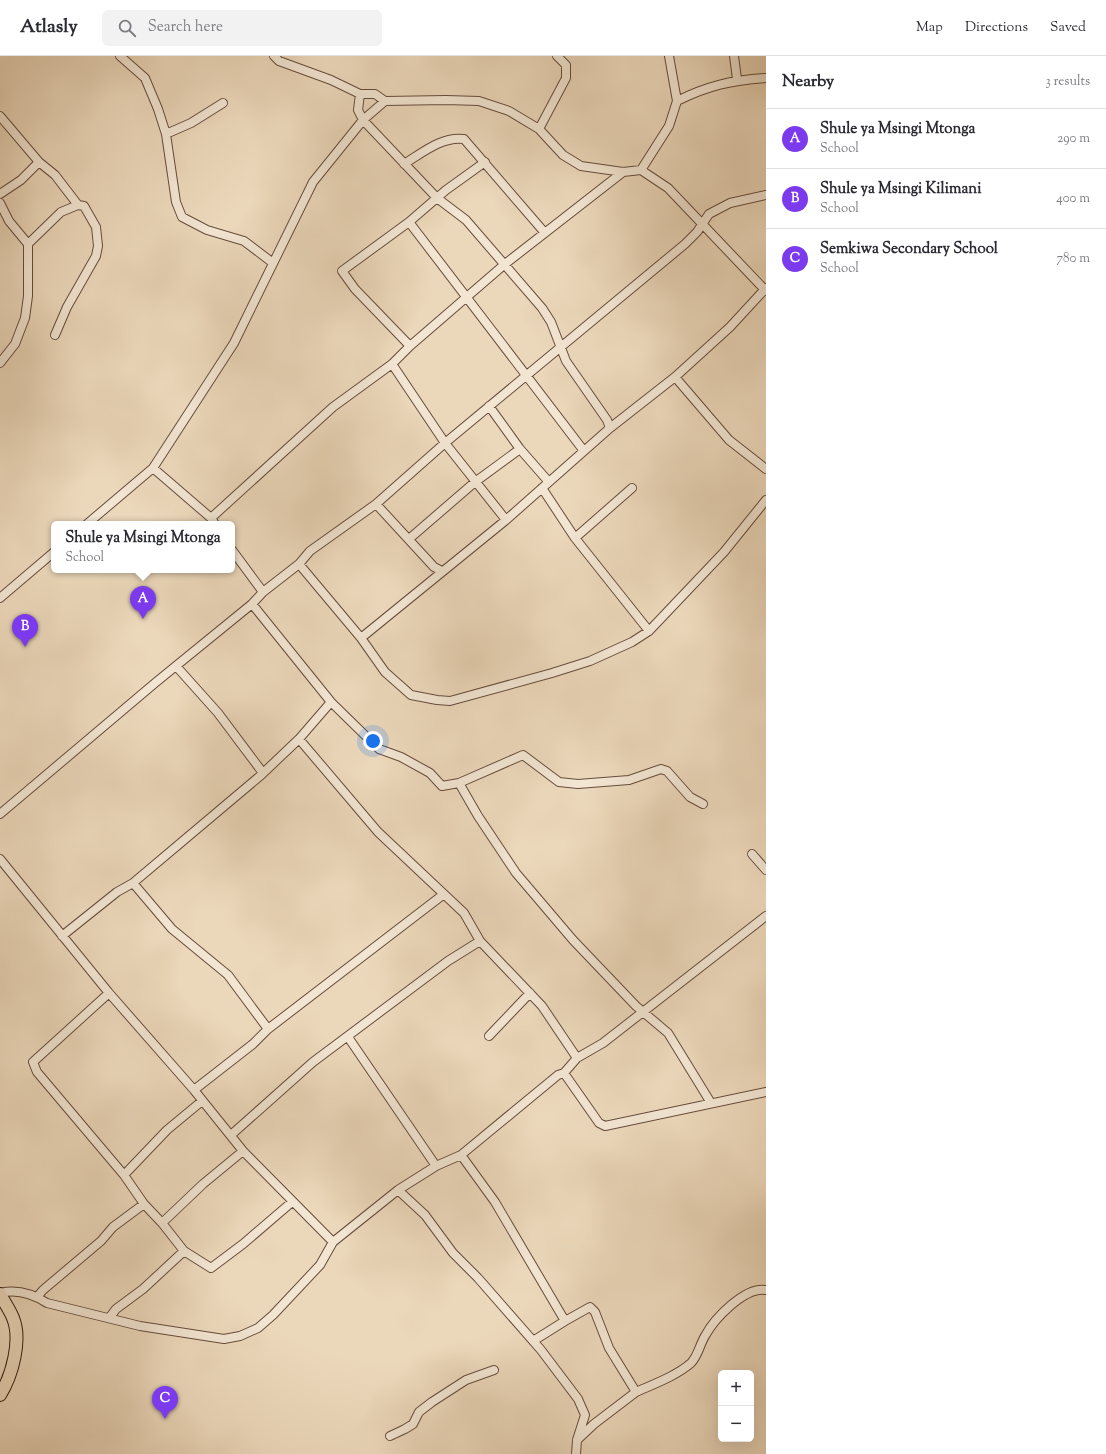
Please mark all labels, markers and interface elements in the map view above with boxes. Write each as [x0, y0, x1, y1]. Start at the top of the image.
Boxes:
search box [102, 10, 382, 46]
text: Atlasly [20, 14, 78, 41]
icon: search [116, 17, 138, 39]
text: Search here [148, 17, 223, 38]
text: Map [916, 18, 943, 38]
text: Directions [965, 18, 1028, 38]
text: Saved [1050, 18, 1086, 38]
text: Nearby [782, 70, 834, 94]
text: 3 results [1045, 73, 1090, 91]
text: Shule ya Msingi Mtonga [820, 119, 975, 140]
text: A [790, 130, 800, 148]
text: 290 m [1057, 130, 1090, 148]
text: School [820, 140, 859, 158]
text: Shule ya Msingi Kilimani [820, 179, 981, 200]
text: B [791, 190, 799, 208]
text: 400 m [1056, 190, 1090, 208]
text: School [820, 200, 859, 218]
text: Semkiwa Secondary School [820, 239, 998, 260]
text: C [790, 250, 800, 268]
text: 780 m [1057, 250, 1090, 268]
text: School [820, 260, 859, 278]
popup [51, 521, 235, 573]
text: Shule ya Msingi Mtonga [65, 528, 221, 549]
text: School [65, 549, 104, 567]
pin: A [130, 586, 156, 619]
pin: B [12, 614, 38, 647]
your location [363, 731, 383, 751]
map controls [718, 1370, 754, 1442]
button: + [718, 1370, 754, 1406]
pin: C [152, 1386, 178, 1419]
button: − [718, 1406, 754, 1442]

